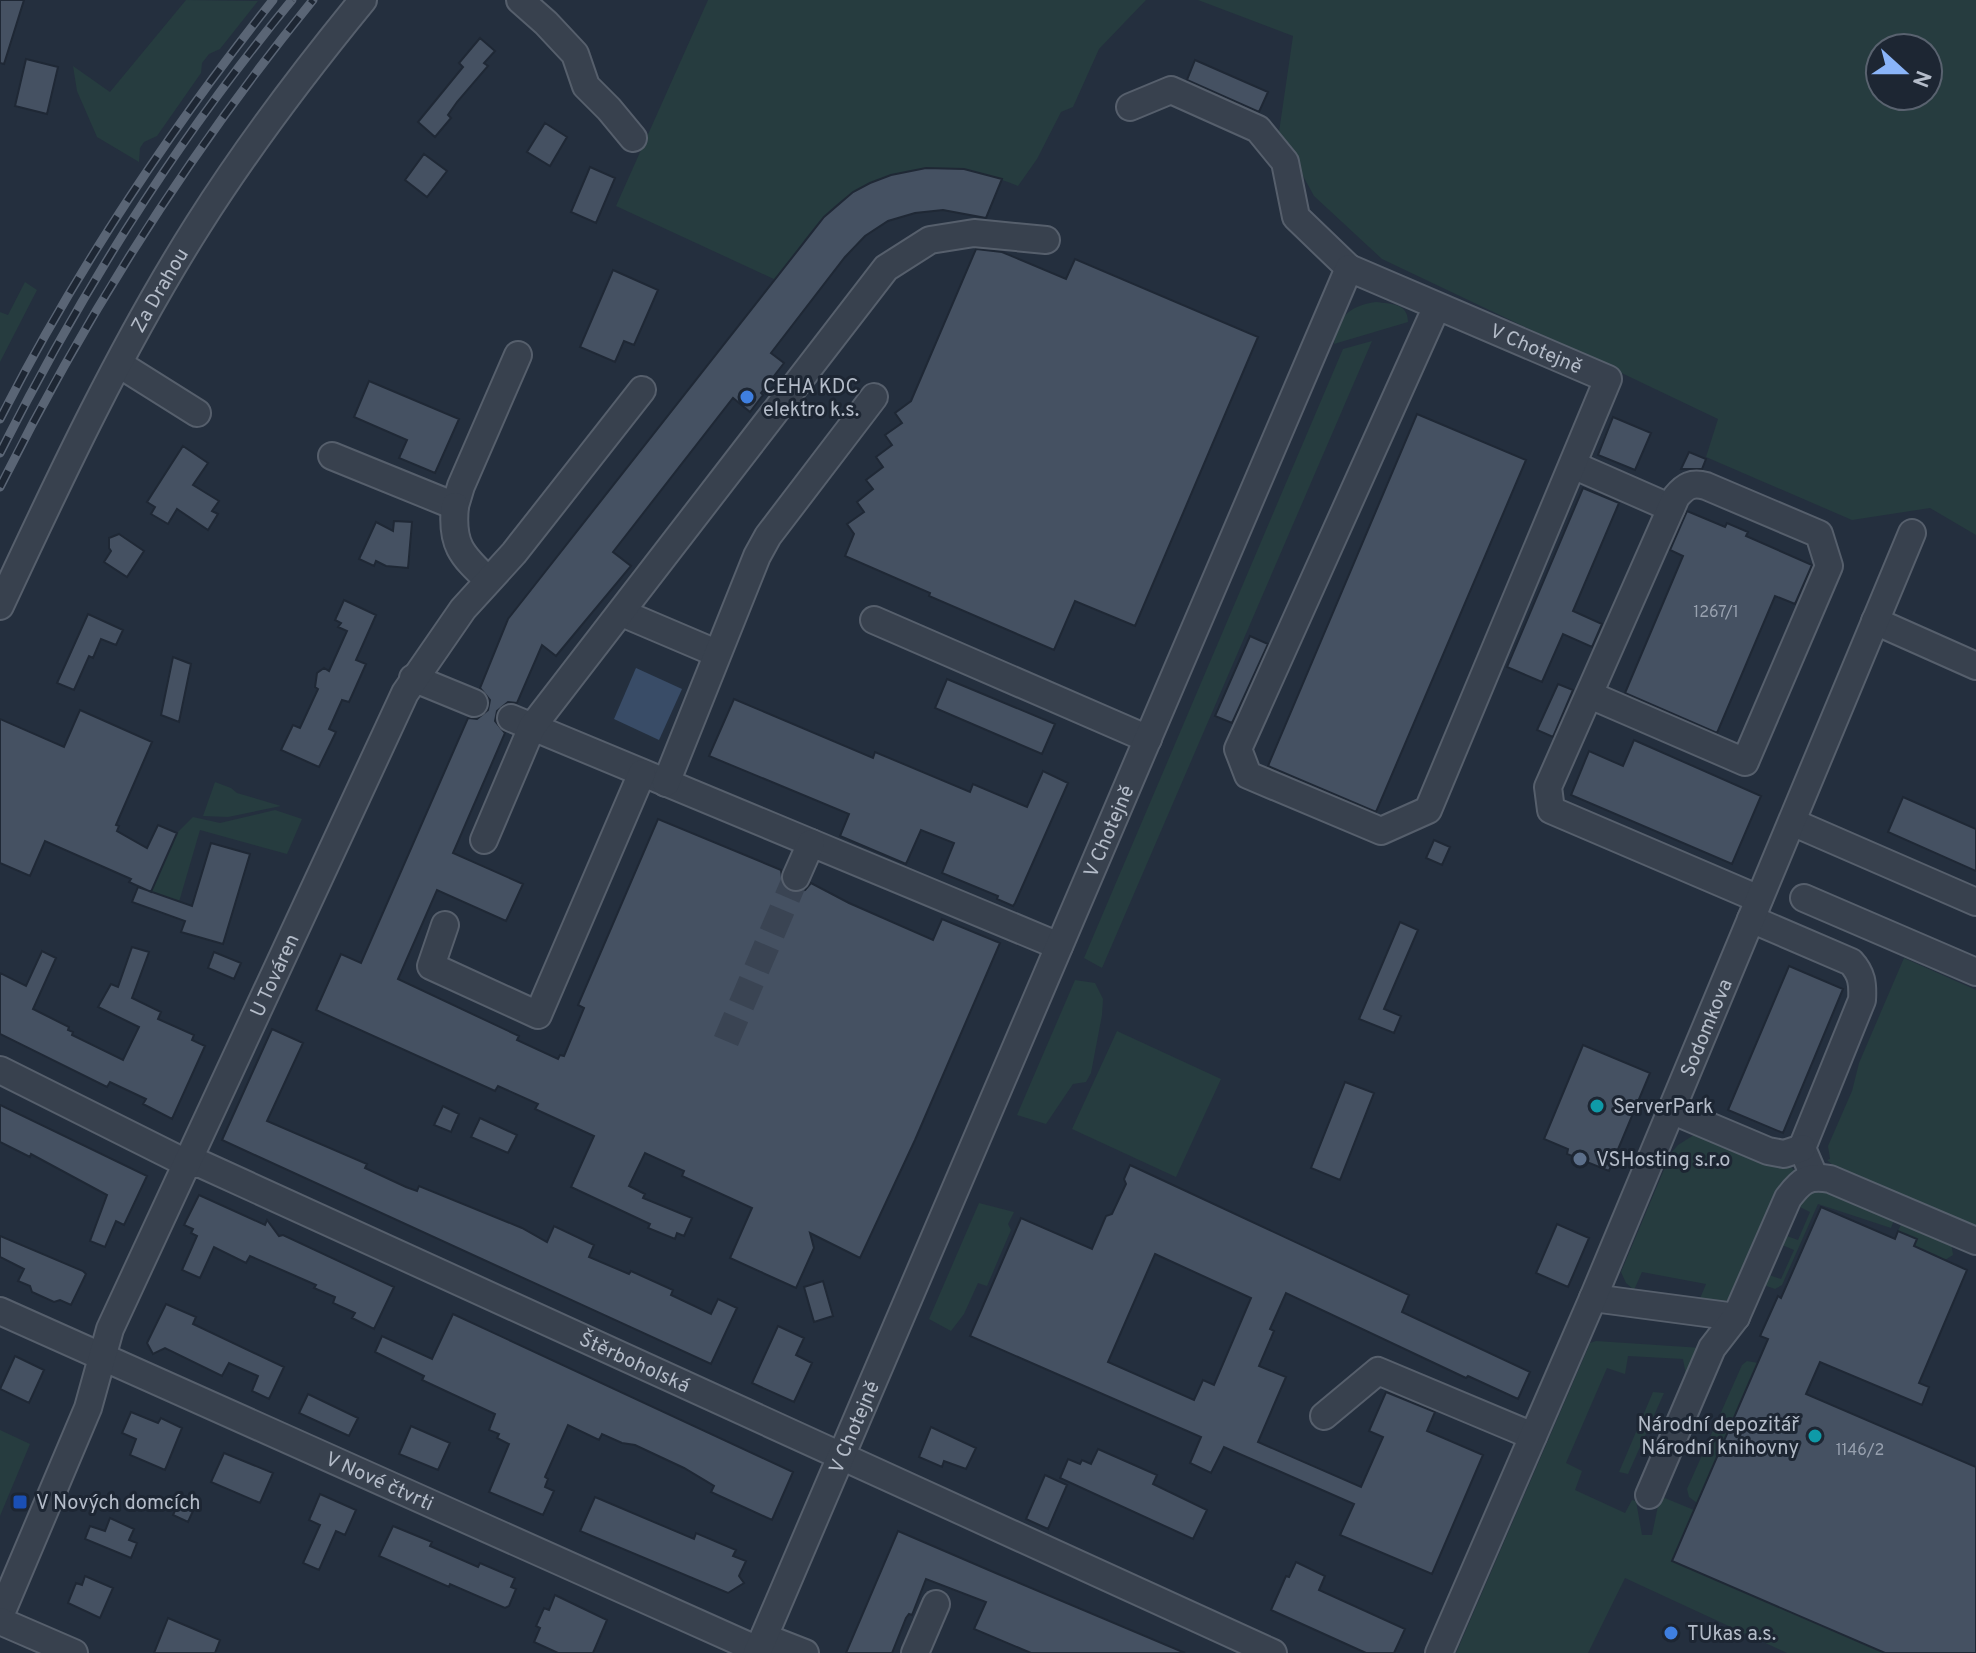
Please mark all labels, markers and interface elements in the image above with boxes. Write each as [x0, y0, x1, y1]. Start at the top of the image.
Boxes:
north arrow [1864, 32, 1944, 112]
text: N [1905, 66, 1936, 90]
street label: Za Drahou [126, 244, 196, 338]
street label: V Chotejně [1485, 319, 1586, 381]
place label: CEHA KDC elektro k.s. [763, 375, 859, 424]
marker: CEHA KDC elektro k.s. [738, 388, 756, 406]
house number: 1267/1 [1693, 603, 1739, 623]
street label: V Chotejně [1079, 782, 1141, 882]
street label: U Továren [245, 930, 306, 1022]
street label: Sodomkova [1676, 975, 1740, 1081]
place label: ServerPark [1613, 1095, 1714, 1121]
marker: ServerPark [1588, 1097, 1606, 1115]
place label: VSHosting s.r.o [1596, 1148, 1730, 1174]
marker: VSHosting s.r.o [1571, 1150, 1589, 1168]
street label: Štěrboholská [575, 1325, 693, 1400]
street label: V Chotejně [824, 1377, 887, 1478]
place label: Národní depozitář Národní knihovny [1637, 1413, 1800, 1462]
marker: Národní depozitář Národní knihovny [1806, 1427, 1824, 1445]
house number: 1146/2 [1836, 1441, 1884, 1461]
street label: V Nové čtvrti [321, 1447, 437, 1518]
place label: V Nových domcích [36, 1491, 200, 1517]
marker: V Nových domcích [11, 1493, 29, 1511]
place label: TUkas a.s. [1687, 1622, 1776, 1648]
marker: TUkas a.s. [1662, 1624, 1680, 1642]

